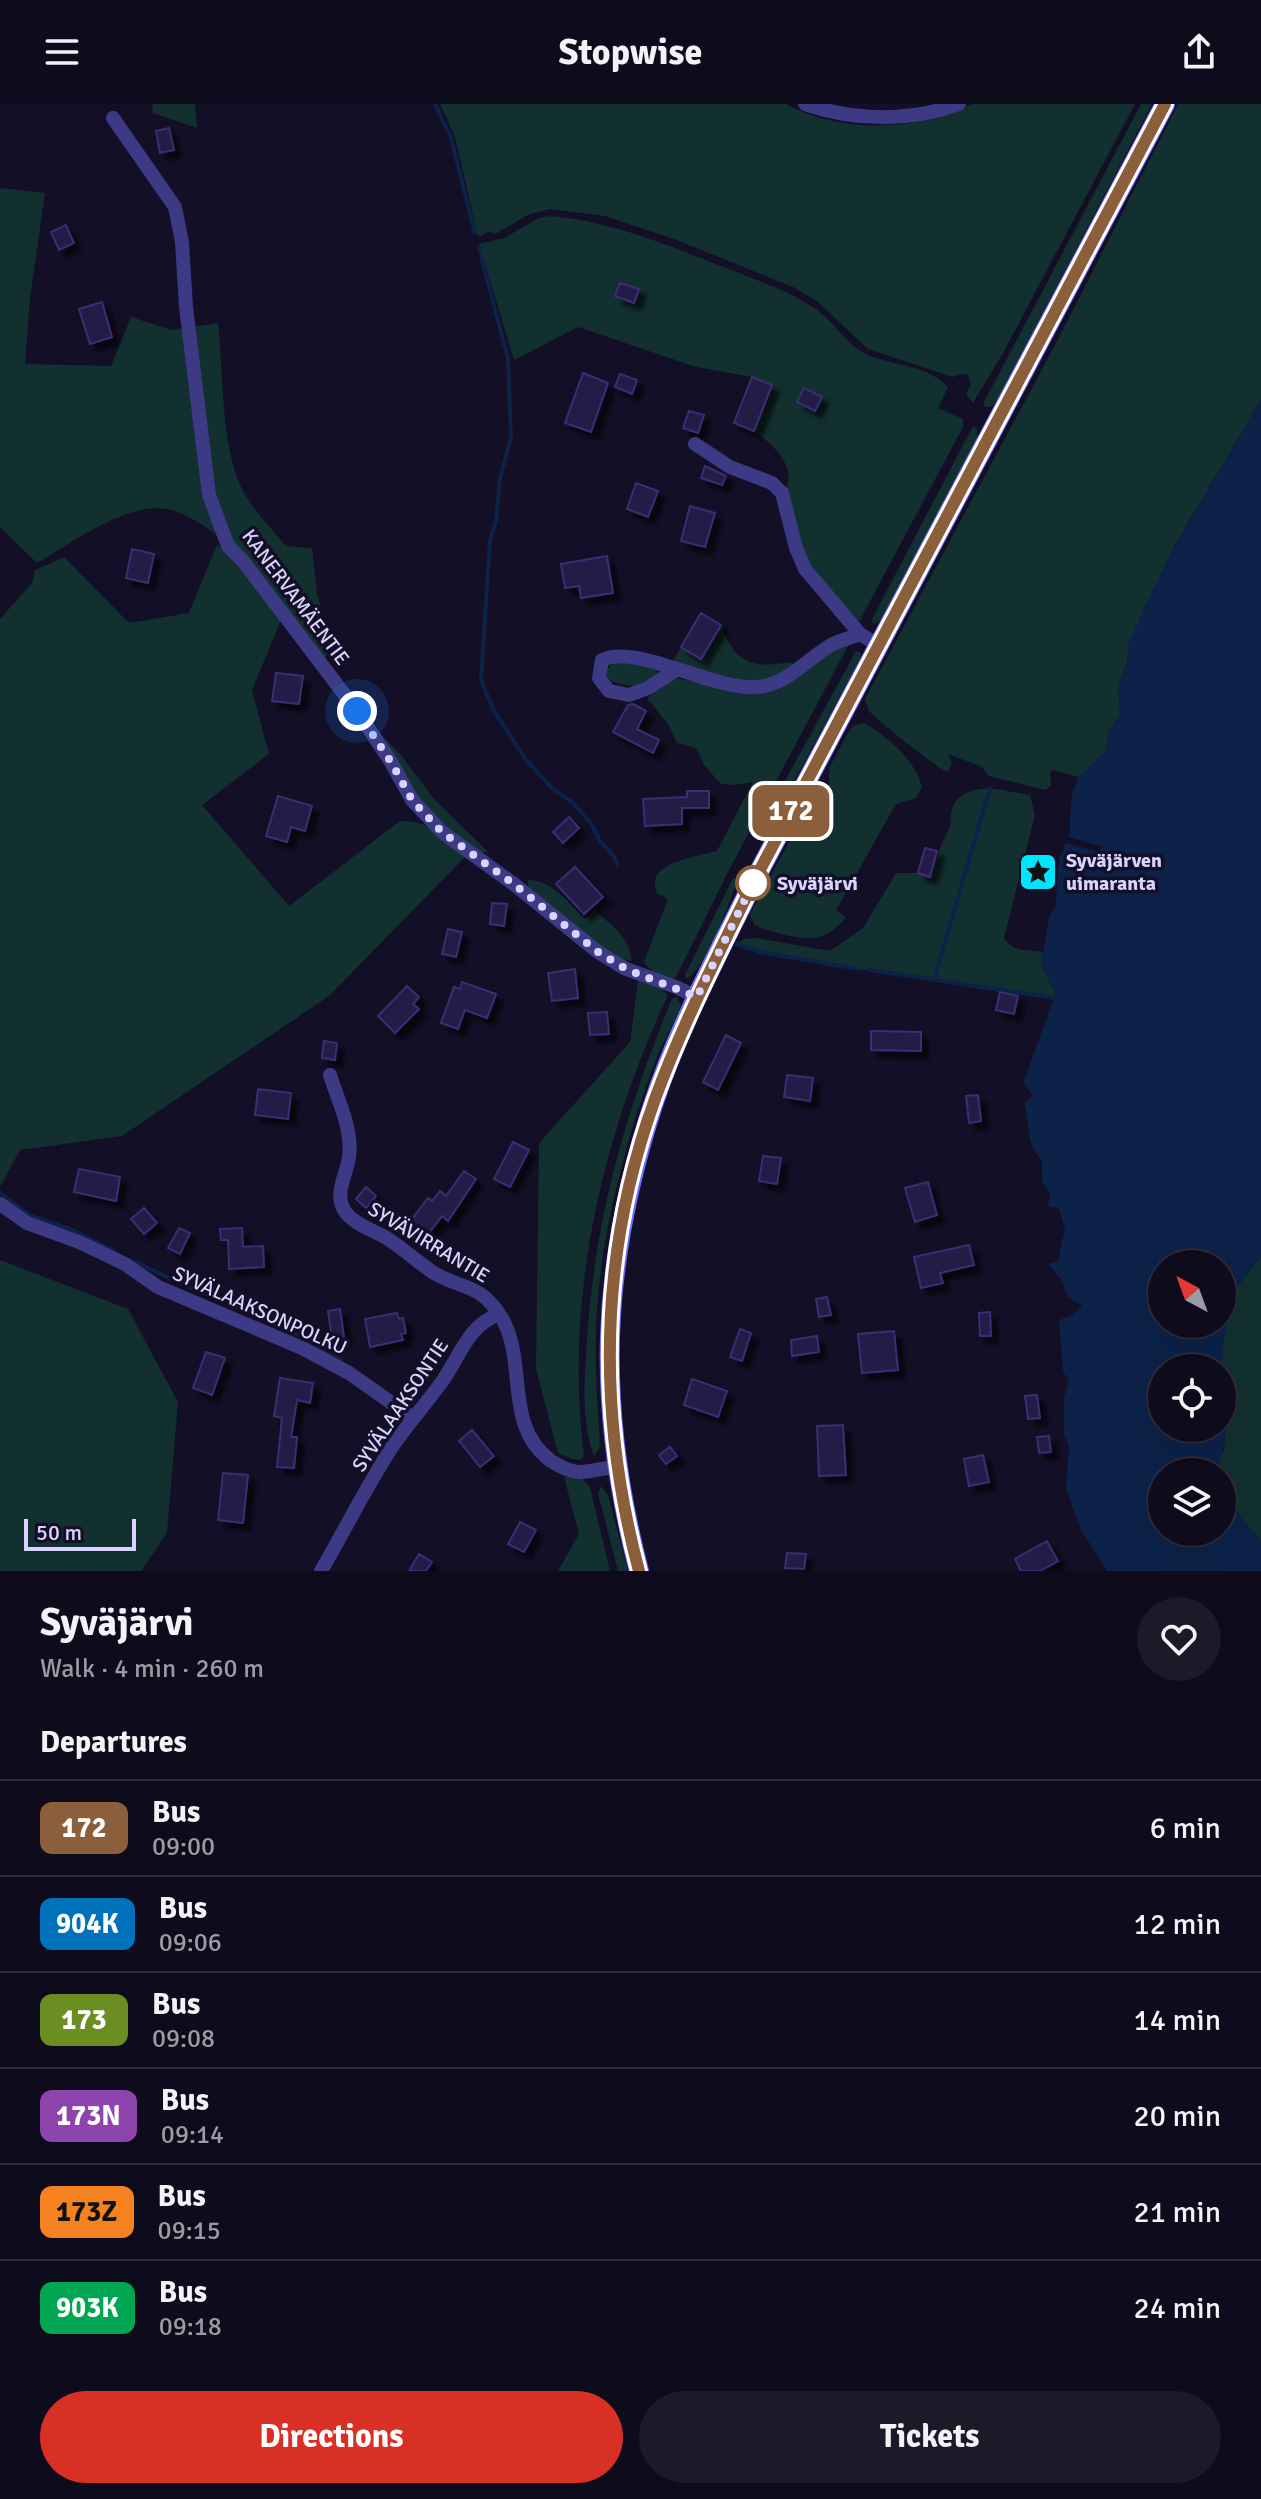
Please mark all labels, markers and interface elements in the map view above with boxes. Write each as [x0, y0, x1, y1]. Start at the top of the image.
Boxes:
icon: menu [40, 30, 84, 74]
text: Stopwise [559, 30, 702, 75]
icon: share [1177, 30, 1221, 74]
street label: KANERVAMÄENTIE [236, 524, 355, 670]
your location [337, 691, 377, 731]
line badge: 172 [745, 785, 837, 837]
text: 172 [768, 794, 814, 828]
place label: Syväjärven uimaranta [1066, 848, 1162, 896]
place icon: Syväjärven uimaranta [1017, 851, 1059, 893]
marker: Syväjärvi [736, 866, 770, 900]
place label: Syväjärvi [777, 871, 858, 896]
street label: SYVÄVIRRANTIE [364, 1196, 494, 1288]
north arrow [1148, 1250, 1236, 1338]
map controls [1148, 1250, 1236, 1546]
street label: SYVÄLAAKSONPOLKU [169, 1261, 351, 1360]
street label: SYVÄLAAKSONTIE [347, 1334, 454, 1477]
button: locate [1148, 1354, 1236, 1442]
button: layers [1148, 1458, 1236, 1546]
scale bar [24, 1515, 136, 1551]
text: 50 m [36, 1519, 82, 1546]
button: heart [1137, 1597, 1221, 1681]
text: Syväjärvi [40, 1599, 193, 1646]
text: Walk · 4 min · 260 m [40, 1653, 264, 1685]
text: Departures [40, 1724, 187, 1761]
text: Bus [152, 1794, 200, 1831]
text: 6 min [1150, 1810, 1221, 1847]
text: 172 [61, 1811, 107, 1845]
text: 09:00 [152, 1831, 215, 1863]
text: Bus [159, 1890, 207, 1927]
text: 12 min [1134, 1906, 1221, 1943]
text: 904K [56, 1907, 119, 1941]
text: 09:06 [159, 1927, 222, 1959]
text: Bus [152, 1986, 200, 2023]
text: 14 min [1134, 2002, 1221, 2039]
text: 173 [61, 2003, 107, 2037]
text: 09:08 [152, 2023, 215, 2055]
text: Bus [161, 2082, 209, 2119]
text: 20 min [1134, 2098, 1221, 2135]
text: 173N [56, 2099, 121, 2133]
text: 09:14 [161, 2119, 224, 2151]
text: Bus [158, 2178, 206, 2215]
text: 21 min [1134, 2194, 1221, 2231]
text: 173Z [56, 2195, 118, 2229]
text: 09:15 [158, 2215, 221, 2247]
text: Bus [159, 2274, 207, 2311]
text: 24 min [1134, 2290, 1221, 2327]
text: 903K [56, 2291, 119, 2325]
text: 09:18 [159, 2311, 222, 2343]
button: Directions [40, 2391, 623, 2483]
button: Tickets [639, 2391, 1221, 2483]

